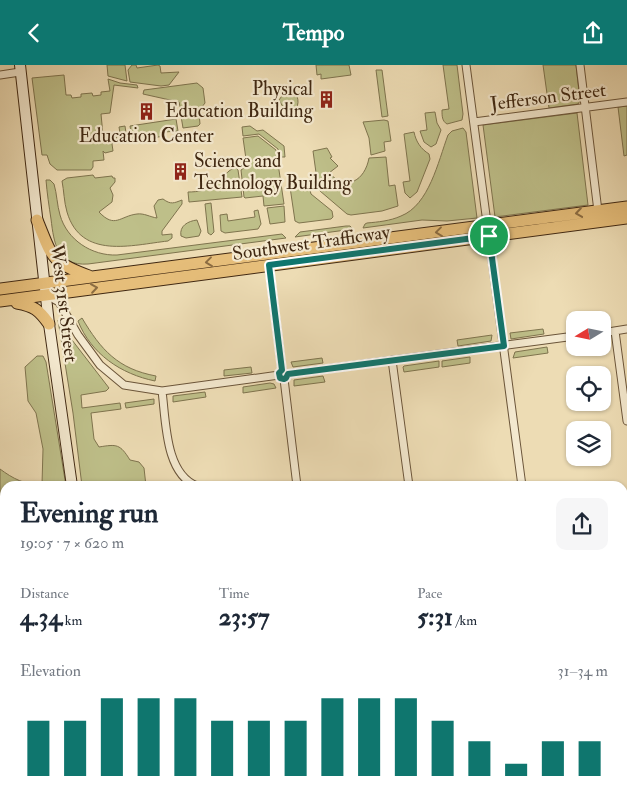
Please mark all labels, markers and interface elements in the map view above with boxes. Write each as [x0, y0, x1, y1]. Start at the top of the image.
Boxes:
icon: back [20, 19, 48, 47]
text: Tempo [283, 19, 344, 47]
icon: share [579, 19, 607, 47]
place label: Physical Education Building [165, 77, 314, 123]
street label: Jefferson Street [488, 78, 607, 116]
building icon: Physical Education Building [317, 89, 337, 109]
building icon: Education Center [136, 102, 156, 122]
place label: Education Center [78, 124, 214, 148]
place label: Science and Technology Building [194, 149, 352, 195]
building icon: Science and Technology Building [170, 161, 190, 181]
one-way arrow [574, 207, 582, 218]
pin [468, 215, 510, 257]
street label: Southwest Trafficway [231, 220, 392, 266]
icon: arrive [475, 222, 503, 250]
one-way arrow [435, 226, 443, 237]
street label: West 31st Street [45, 242, 83, 364]
one-way arrow [204, 256, 212, 267]
one-way arrow [90, 284, 98, 294]
north arrow [566, 311, 611, 356]
map controls [566, 311, 611, 466]
button: locate [566, 366, 611, 411]
button: layers [566, 421, 611, 466]
text: Evening run [20, 496, 158, 531]
button: share [556, 498, 608, 550]
text: 19:05 · 7 × 620 m [20, 533, 124, 553]
text: Distance [20, 585, 69, 602]
text: Time [219, 585, 249, 602]
text: Pace [417, 585, 442, 602]
text: 4.34 [20, 602, 62, 633]
text: 23:57 [219, 602, 270, 633]
text: 5:31 [417, 602, 453, 633]
text: km [62, 612, 82, 629]
text: /km [453, 612, 477, 629]
text: Elevation [20, 661, 81, 681]
text: 31–34 m [558, 661, 608, 681]

